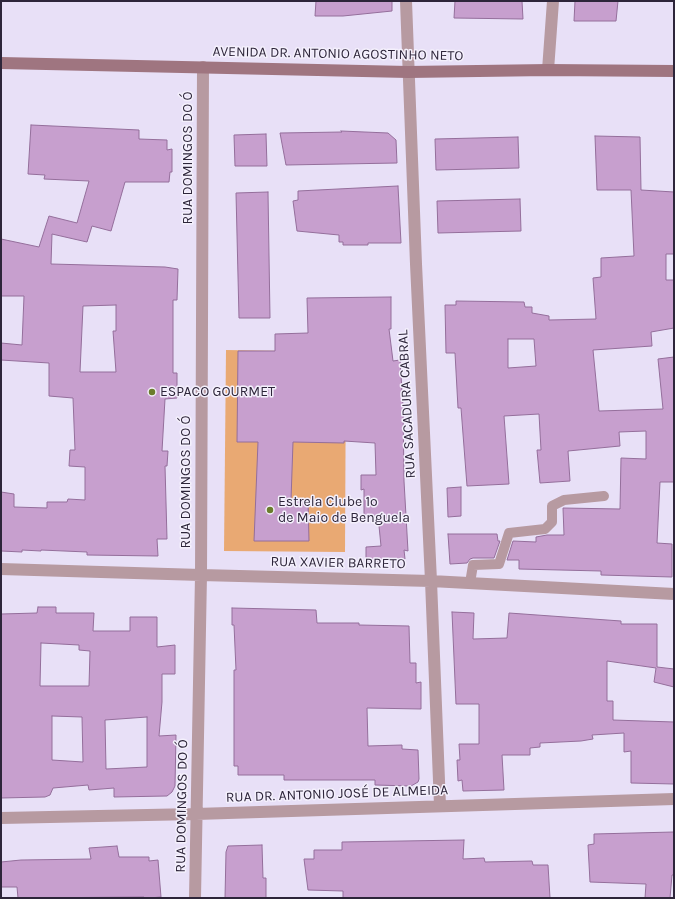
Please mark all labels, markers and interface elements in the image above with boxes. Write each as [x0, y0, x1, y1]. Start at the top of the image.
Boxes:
street label: AVENIDA DR. ANTONIO AGOSTINHO NETO [212, 43, 464, 65]
street label: RUA DOMINGOS DO Ó [180, 91, 196, 225]
street label: RUA SACADURA CABRAL [395, 329, 419, 479]
place label: ESPACO GOURMET [160, 384, 275, 400]
marker: ESPACO GOURMET [147, 387, 157, 397]
street label: RUA DOMINGOS DO Ó [178, 415, 194, 549]
place label: Estrela Clube 1º de Maio de Benguela [278, 494, 410, 526]
marker: Estrela Clube 1º de Maio de Benguela [265, 505, 275, 515]
street label: RUA XAVIER BARRETO [270, 553, 406, 573]
street label: RUA DOMINGOS DO Ó [172, 739, 192, 873]
street label: RUA DR. ANTONIO JOSÉ DE ALMEIDA [226, 782, 448, 806]

